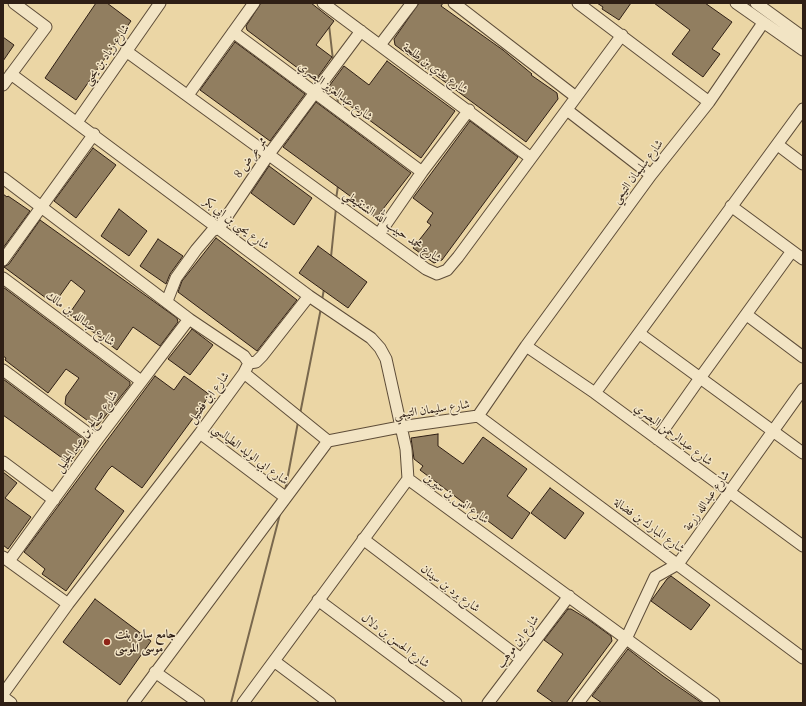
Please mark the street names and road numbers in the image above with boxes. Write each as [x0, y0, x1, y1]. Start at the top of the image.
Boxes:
street label: شارع زياد بن يحيى [81, 22, 133, 88]
street label: شارع عدي بن طلحة [400, 41, 470, 97]
street label: شارع عبدالعزيز البصري [295, 59, 375, 125]
street label: ممر عرض 8 [232, 135, 270, 181]
street label: شارع سليمان التيمي [609, 137, 667, 207]
street label: شارع محمد حبيب الله الشنقيطي [340, 188, 444, 266]
street label: شارع يحيى بن ابي بكر [200, 195, 272, 253]
street label: شارع عبدالله بن مالك [43, 288, 117, 350]
street label: شارع ابن فضيل [185, 370, 233, 426]
street label: شارع صالح بن عبد الجليل [53, 389, 121, 475]
street label: شارع سليمان التيمي [393, 398, 471, 422]
street label: شارع عبدالرحمن البصري [631, 401, 715, 469]
street label: شارع ابي الوليد الطيالسي [209, 422, 291, 488]
street label: شارع عبدالله زرعة [681, 468, 733, 534]
street label: شارع انس بن سيرين [421, 470, 491, 528]
street label: شارع المبارك بن فضالة [611, 495, 687, 557]
street label: شارع برد بن سينان [417, 562, 483, 616]
street label: شارع الحسن بن دلال [358, 611, 432, 671]
street label: شارع ابن موهب [493, 613, 543, 671]

